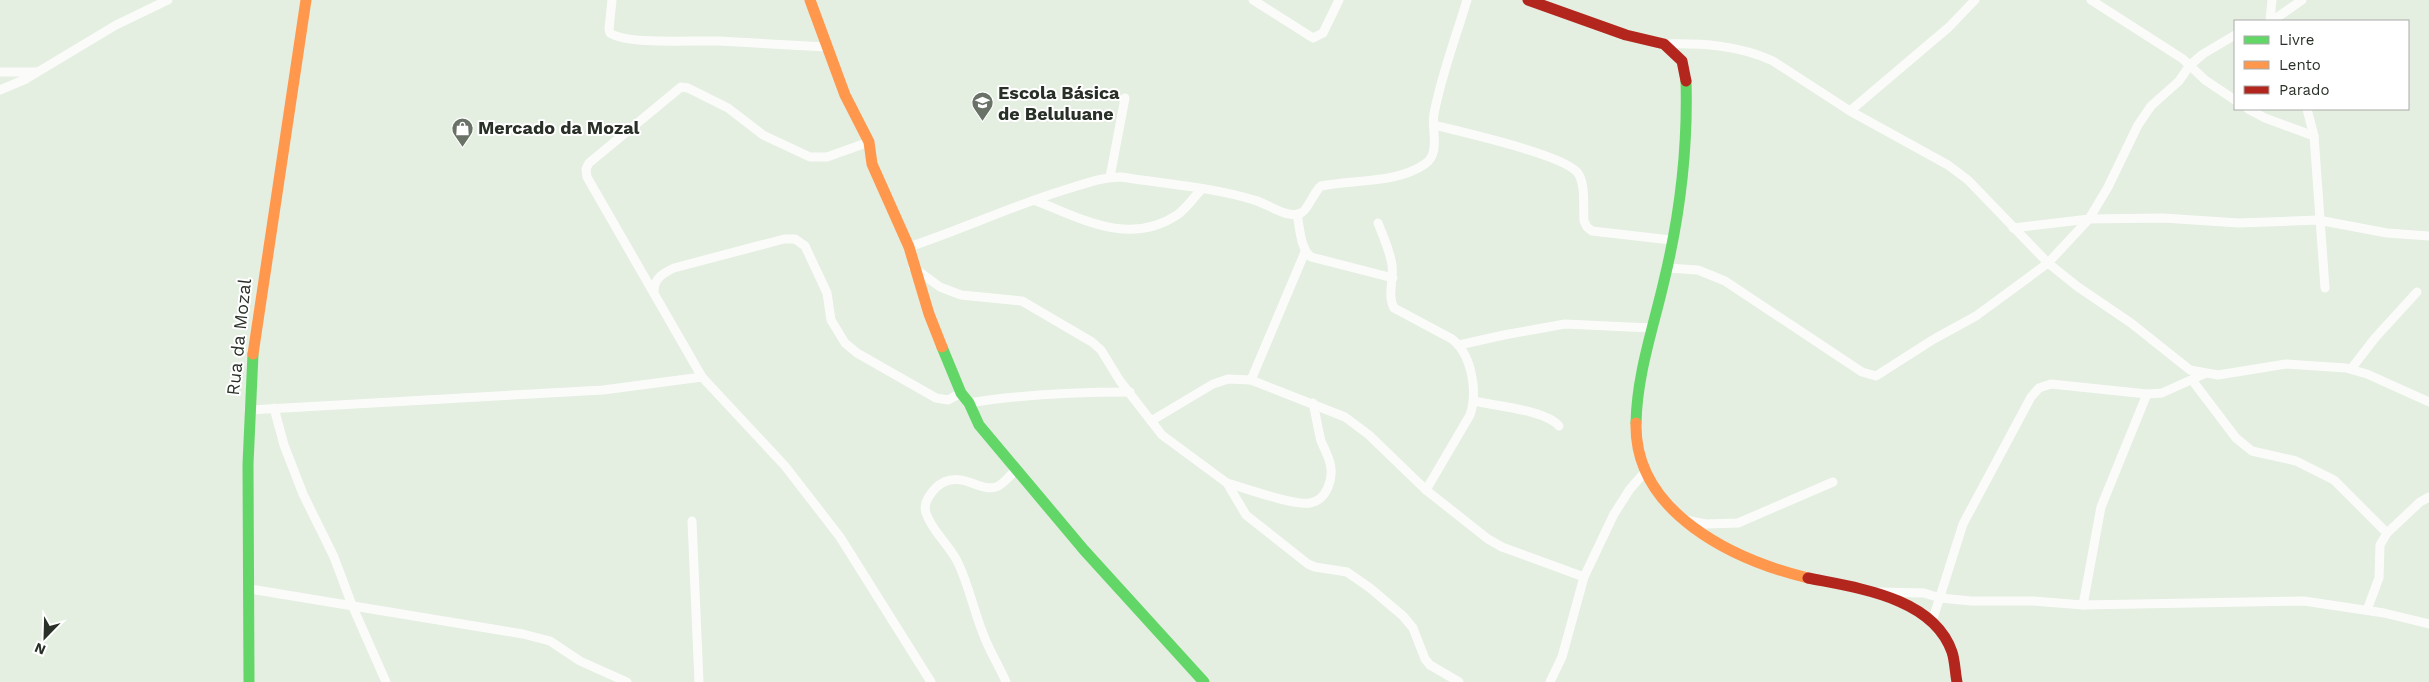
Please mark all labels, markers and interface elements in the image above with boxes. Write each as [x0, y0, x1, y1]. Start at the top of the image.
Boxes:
legend [2234, 20, 2409, 110]
text: Livre [2279, 31, 2314, 49]
text: Lento [2279, 56, 2321, 74]
text: Parado [2279, 81, 2329, 99]
place label: Escola Básica de Beluluane [998, 82, 1120, 124]
school or university icon: Escola Básica de Beluluane [970, 91, 994, 122]
shop icon: Mercado da Mozal [450, 116, 474, 147]
place label: Mercado da Mozal [478, 117, 640, 138]
street label: Rua da Mozal [222, 277, 255, 396]
north arrow [20, 612, 70, 662]
text: N [32, 640, 48, 658]

